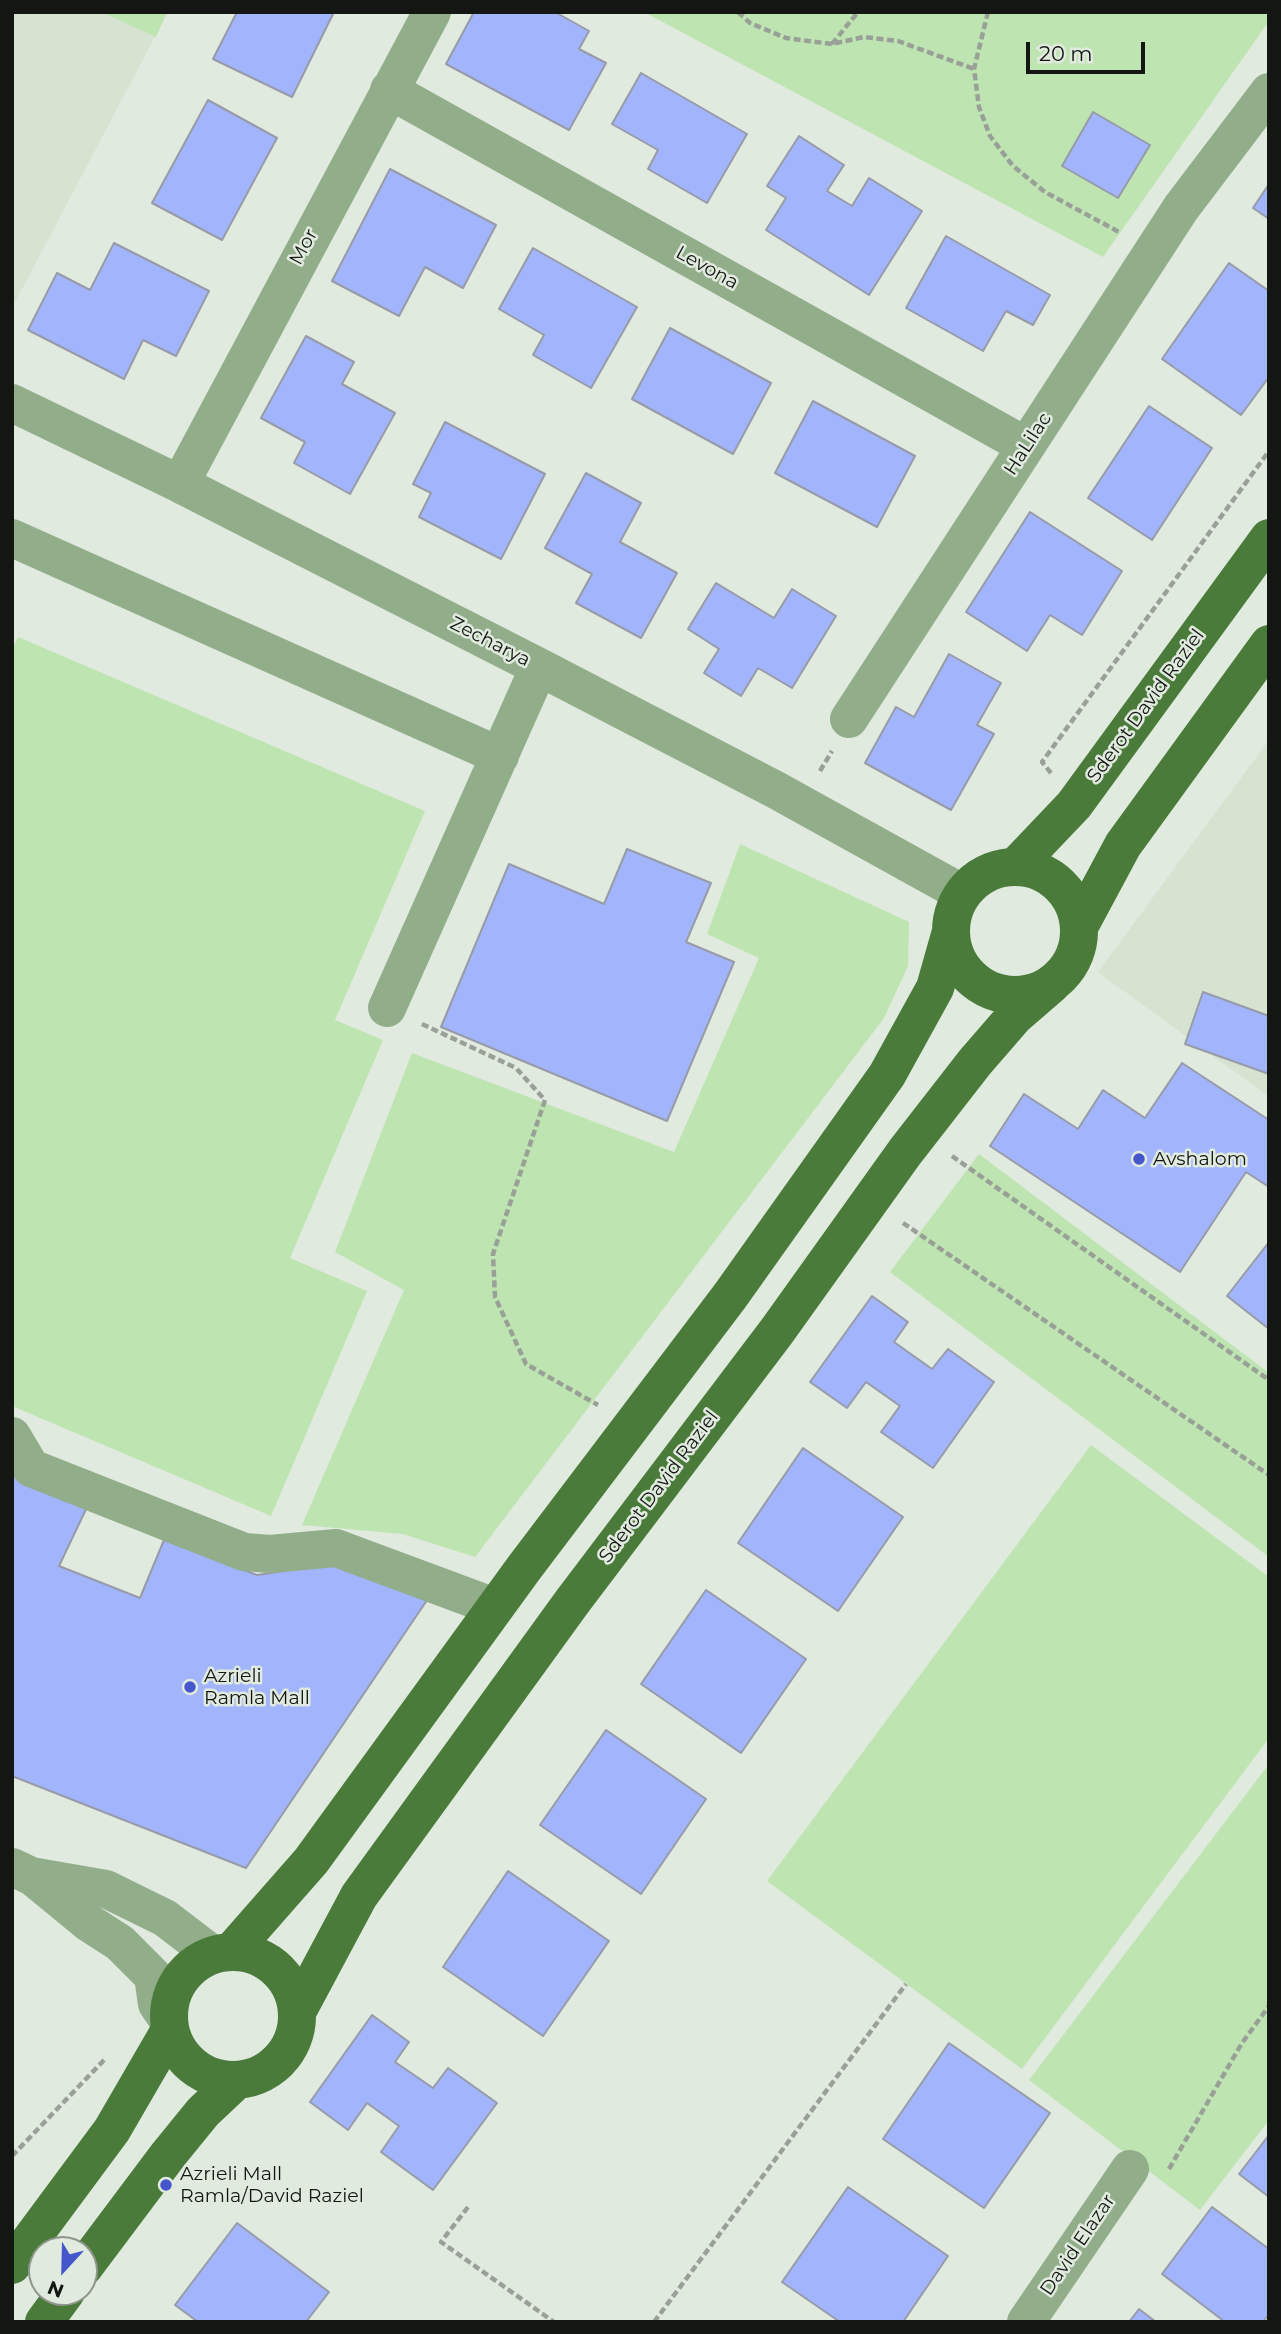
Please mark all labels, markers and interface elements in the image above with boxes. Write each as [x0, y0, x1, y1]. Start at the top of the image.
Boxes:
scale bar [1029, 28, 1148, 72]
text: 20 m [1039, 41, 1093, 66]
street label: Mor [285, 225, 323, 269]
street label: Levona [672, 241, 742, 295]
street label: HaLilac [999, 408, 1057, 480]
street label: Zecharya [446, 612, 534, 672]
street label: Sderot David Raziel [1083, 625, 1209, 787]
place label: Avshalom [1153, 1148, 1247, 1170]
marker: Avshalom [1131, 1151, 1147, 1167]
street label: Sderot David Raziel [594, 1407, 724, 1567]
place label: Azrieli Ramla Mall [204, 1665, 310, 1709]
marker: Azrieli Ramla Mall [182, 1679, 198, 1695]
place label: Azrieli Mall Ramla/David Raziel [180, 2163, 364, 2207]
marker: Azrieli Mall Ramla/David Raziel [158, 2177, 174, 2193]
street label: David Elazar [1036, 2190, 1120, 2300]
north arrow [28, 2236, 98, 2306]
text: N [44, 2276, 67, 2303]

